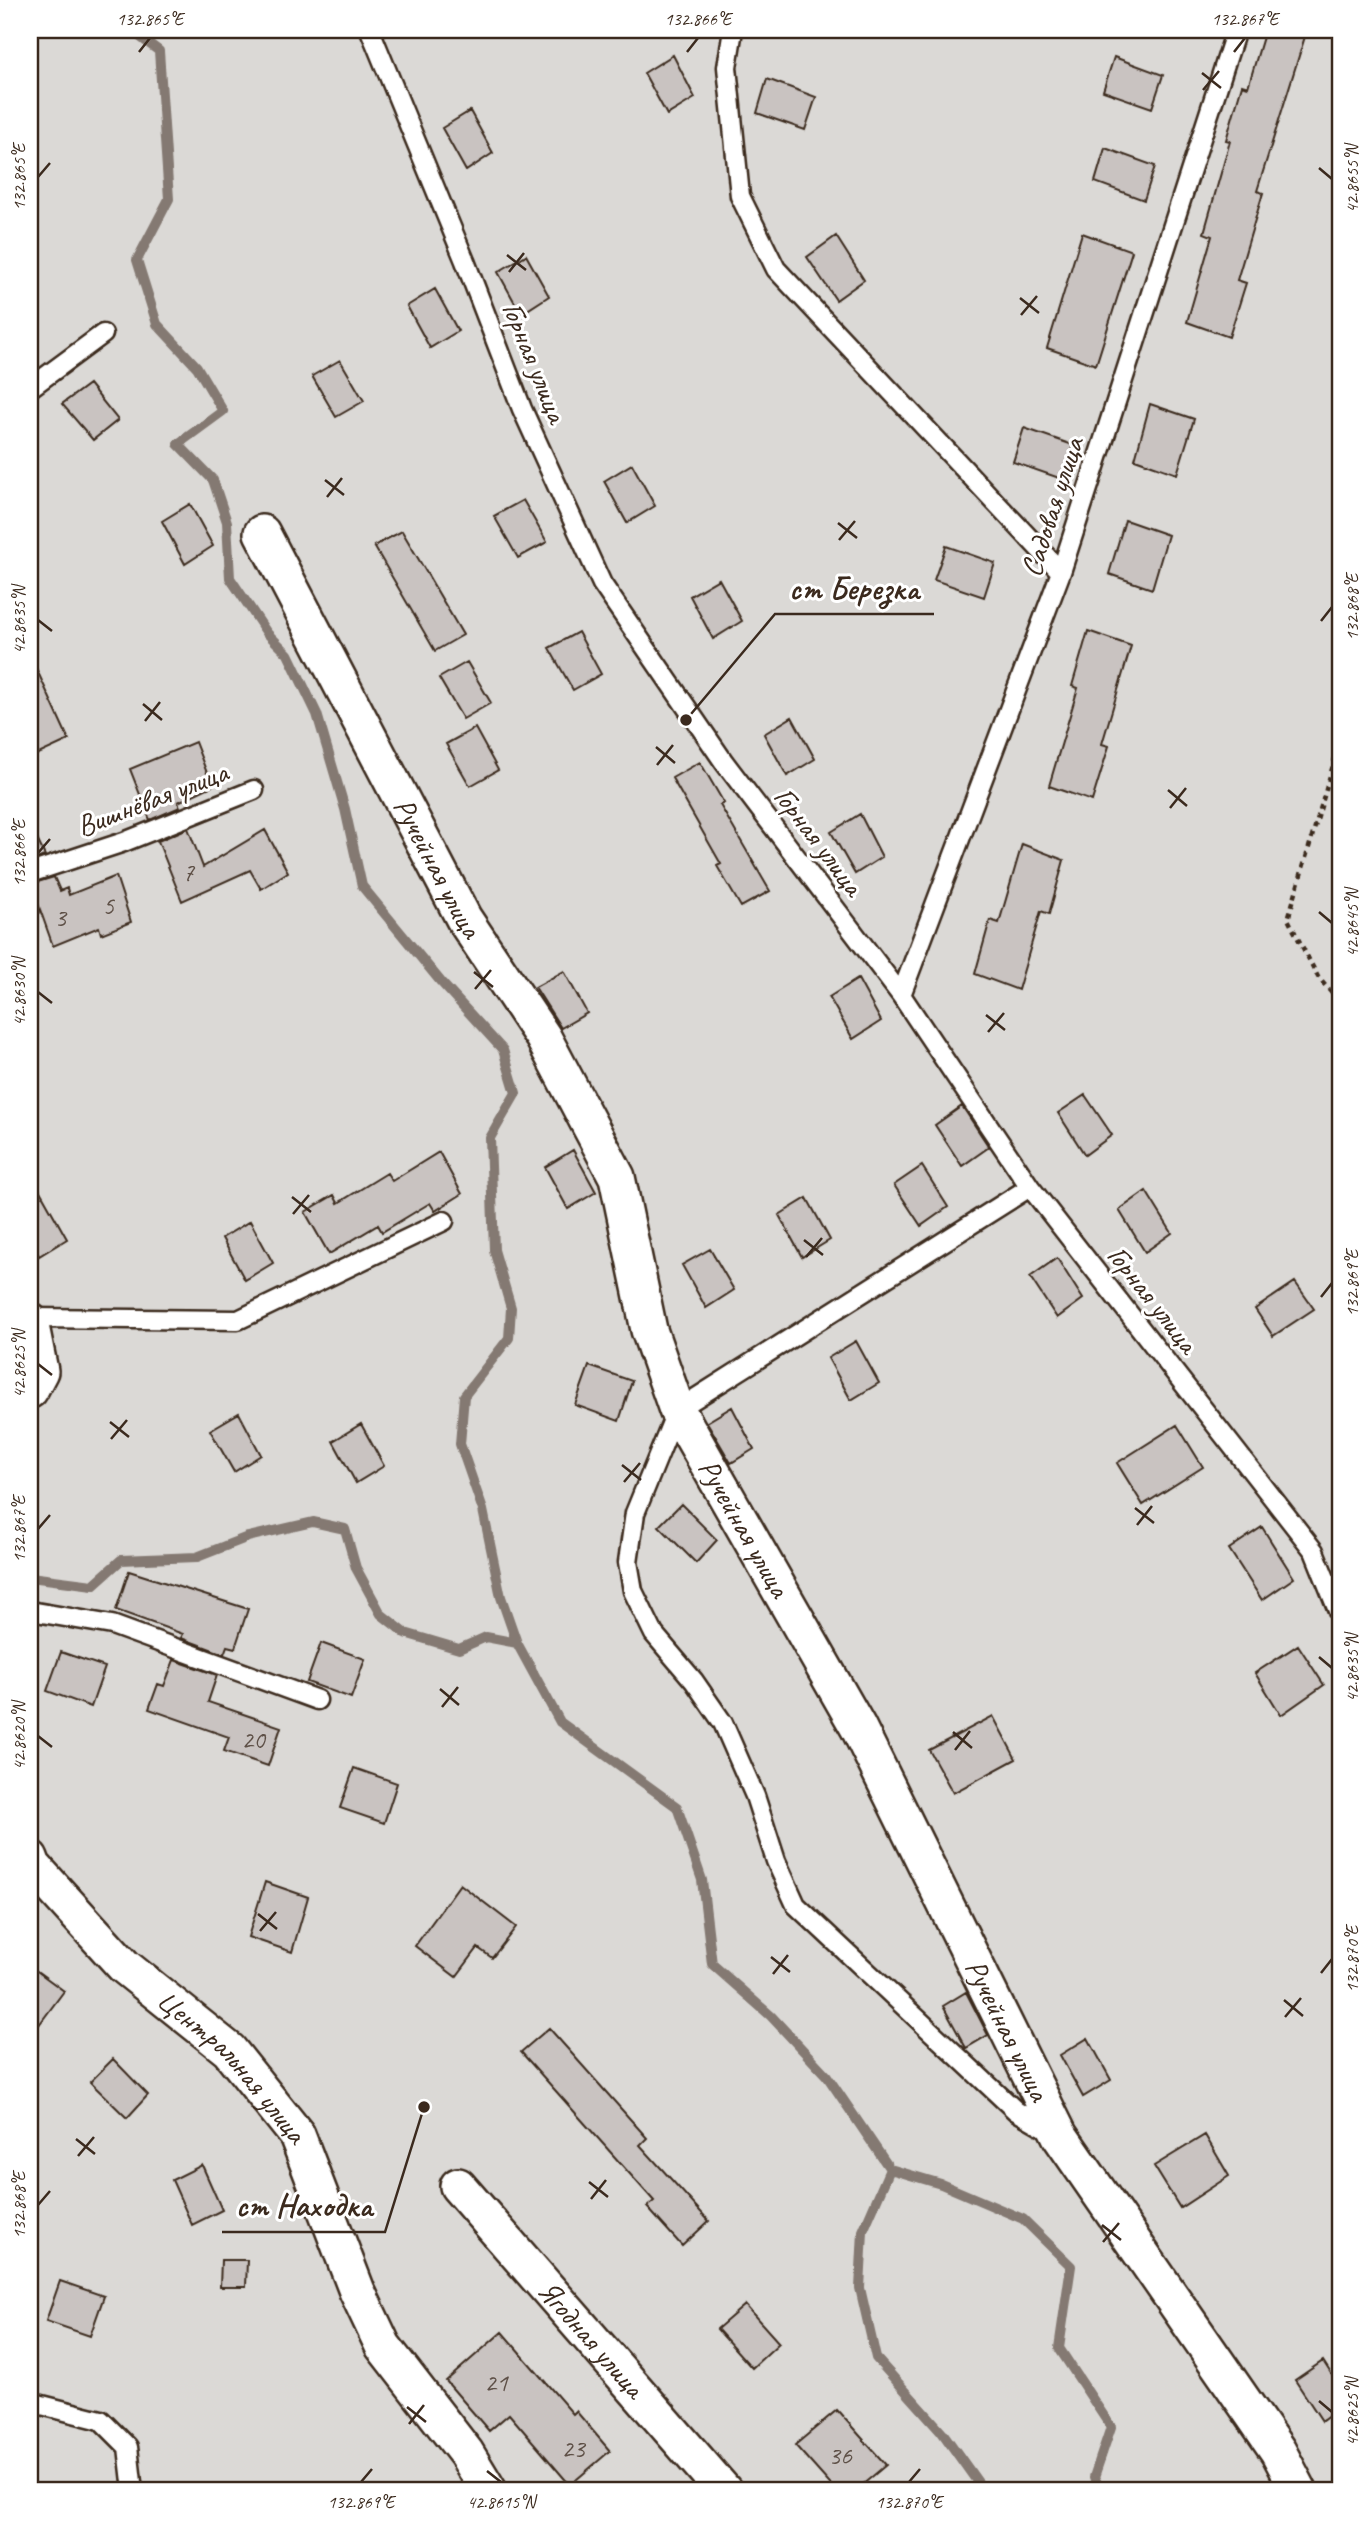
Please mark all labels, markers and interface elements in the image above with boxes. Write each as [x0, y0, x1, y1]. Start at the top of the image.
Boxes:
text: 132.865°E [117, 8, 186, 30]
text: 132.866°E [665, 8, 734, 30]
text: 132.867°E [1212, 8, 1281, 30]
text: 132.865°E [8, 141, 30, 210]
text: 42.8655°N [1341, 142, 1363, 213]
street label: Горная улица [494, 296, 577, 430]
street label: Садовая улица [1012, 431, 1093, 581]
callout: ст Березка [775, 561, 934, 614]
text: ст Березка [789, 568, 922, 610]
text: 132.868°E [1341, 571, 1363, 640]
text: 42.8635°N [8, 583, 30, 654]
street label: Вишнёвая улица [71, 752, 235, 845]
street label: Горная улица [766, 779, 874, 905]
street label: Ручейная улица [385, 791, 491, 947]
text: 132.866°E [8, 817, 30, 886]
house number: 7 [182, 856, 195, 889]
text: 42.8645°N [1341, 886, 1363, 957]
house number: 5 [102, 889, 115, 922]
house number: 3 [54, 901, 68, 934]
text: 42.8630°N [8, 955, 30, 1026]
street label: Горная улица [1099, 1237, 1209, 1363]
text: 132.869°E [1341, 1247, 1363, 1316]
text: 42.8625°N [8, 1327, 30, 1398]
street label: Ручейная улица [690, 1452, 800, 1606]
text: 132.867°E [8, 1493, 30, 1562]
text: 42.8635°N [1341, 1631, 1363, 1702]
text: 42.8620°N [8, 1699, 30, 1770]
house number: 20 [241, 1723, 267, 1756]
text: 132.870°E [1341, 1923, 1363, 1992]
street label: Ручейная улица [957, 1953, 1059, 2109]
street label: Центральная улица [149, 1981, 316, 2153]
text: 132.868°E [8, 2169, 30, 2238]
callout: ст Находка [222, 2179, 385, 2232]
text: ст Находка [236, 2185, 375, 2226]
street label: Ягодная улица [530, 2272, 655, 2408]
house number: 21 [484, 2366, 509, 2399]
text: 42.8625°N [1341, 2375, 1363, 2446]
house number: 23 [561, 2432, 587, 2465]
house number: 36 [828, 2439, 853, 2472]
text: 132.869°E [328, 2491, 397, 2513]
text: 42.8615°N [467, 2491, 538, 2513]
text: 132.870°E [876, 2491, 945, 2513]

